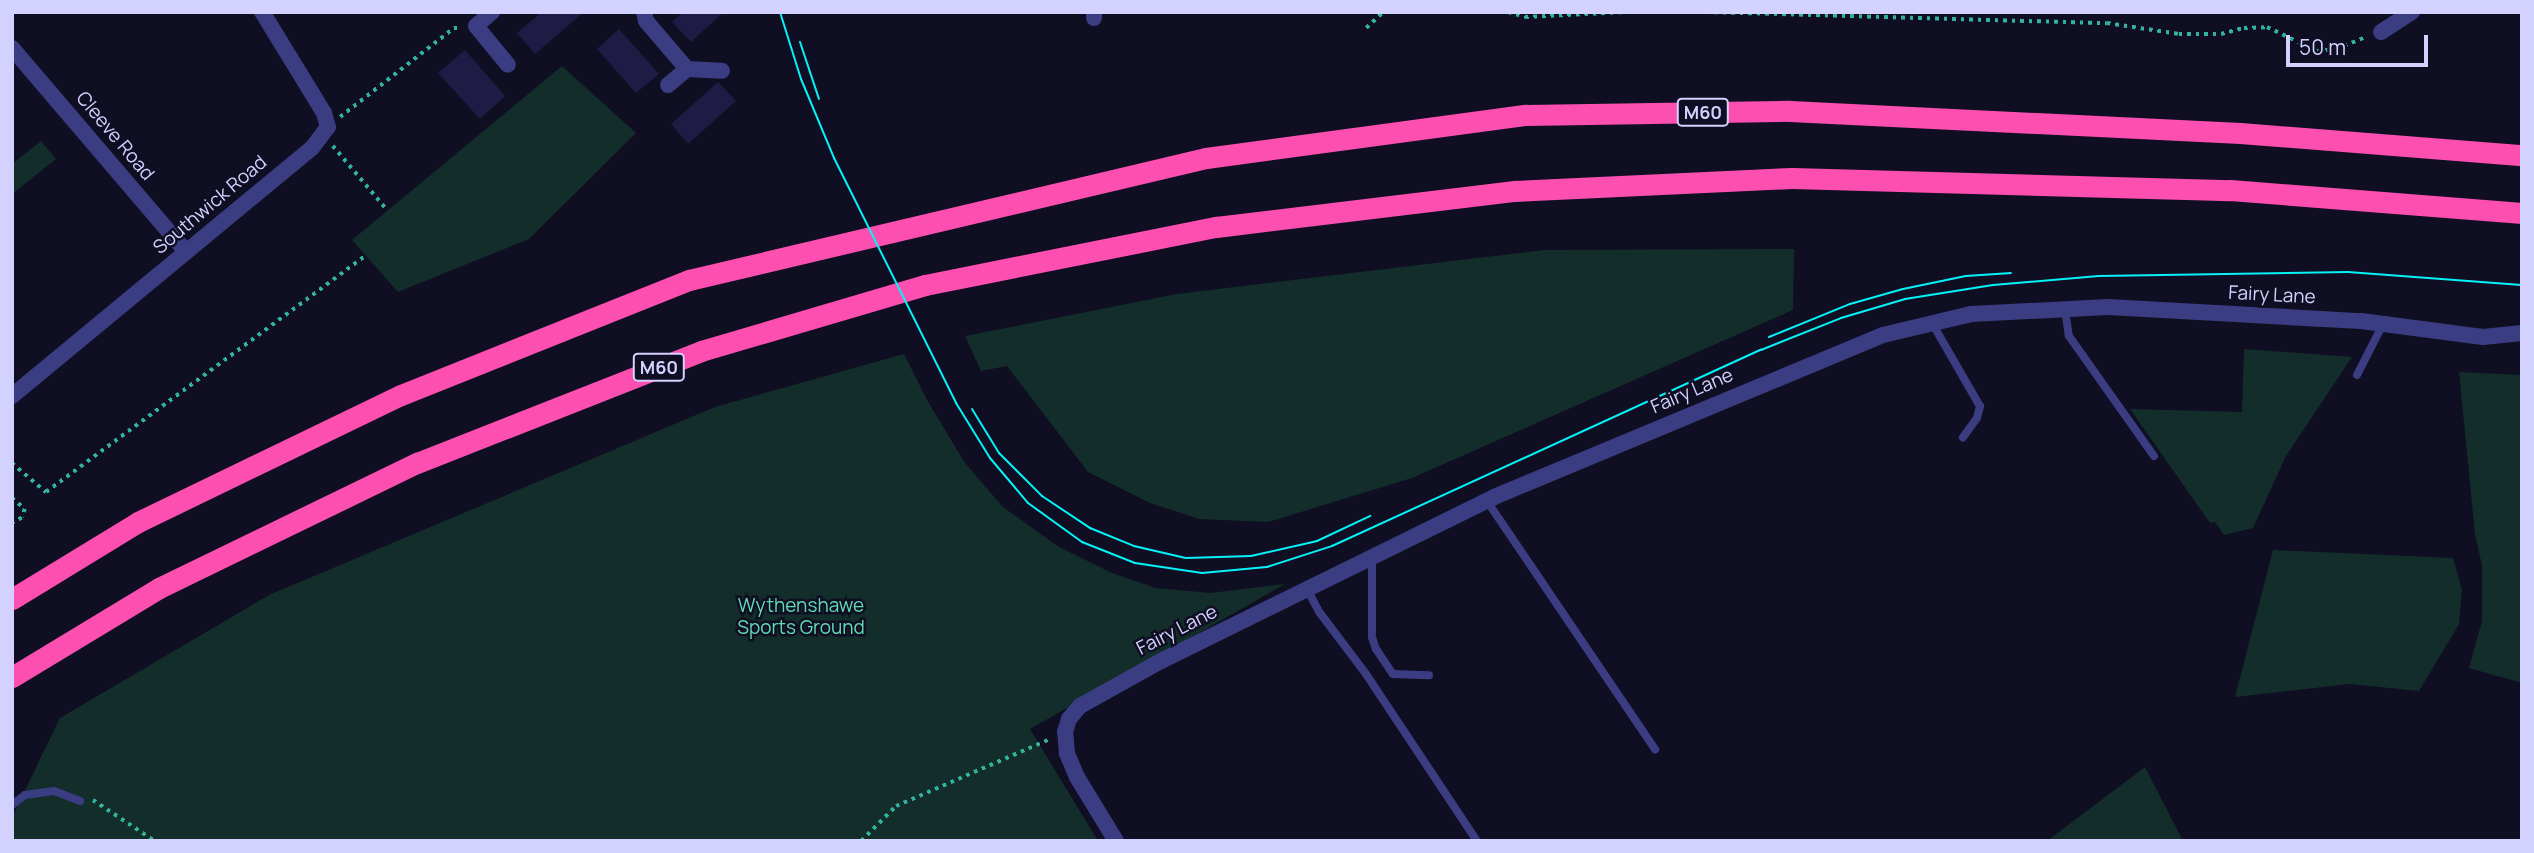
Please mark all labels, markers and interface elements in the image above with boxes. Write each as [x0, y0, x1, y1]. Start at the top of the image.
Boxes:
scale bar [2289, 21, 2431, 65]
text: 50 m [2299, 33, 2346, 61]
street label: Cleeve Road [71, 87, 159, 185]
road number: M60 [1677, 98, 1729, 127]
street label: Southwick Road [149, 151, 271, 259]
street label: Fairy Lane [2228, 281, 2316, 309]
road number: M60 [633, 352, 685, 382]
street label: Fairy Lane [1647, 363, 1737, 419]
park label: Wythenshawe Sports Ground [737, 595, 865, 639]
street label: Fairy Lane [1133, 600, 1221, 660]

